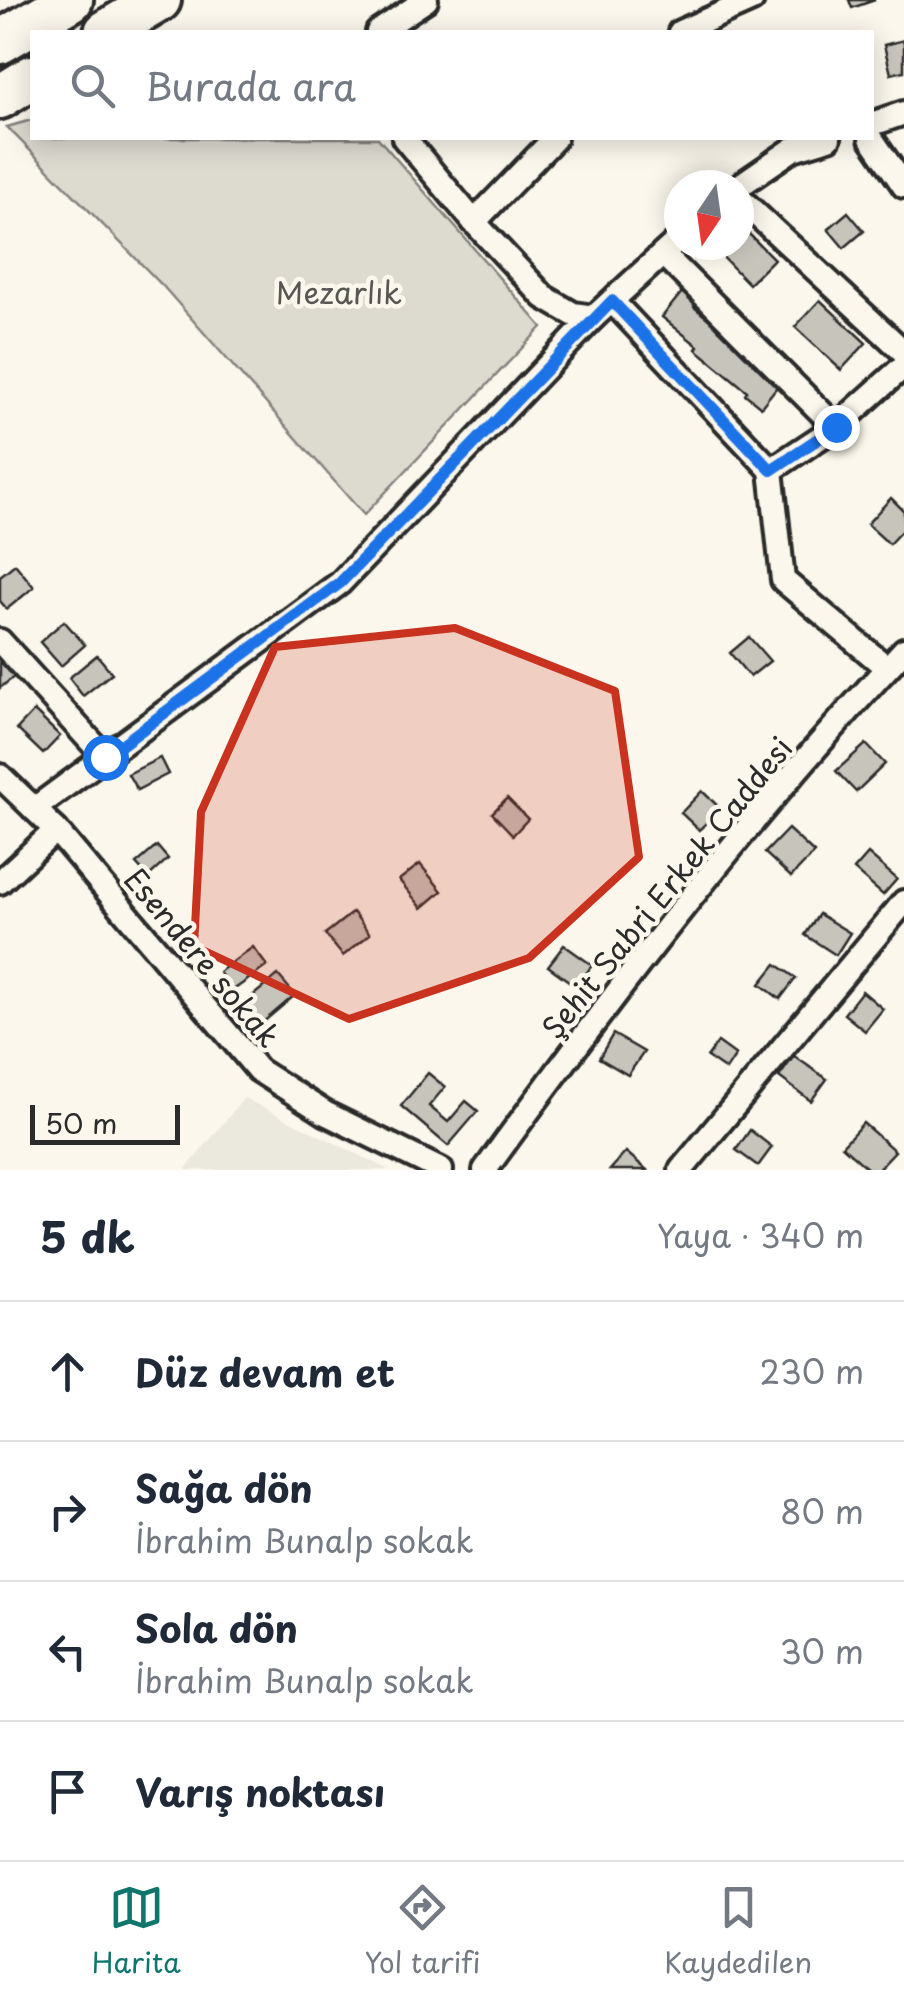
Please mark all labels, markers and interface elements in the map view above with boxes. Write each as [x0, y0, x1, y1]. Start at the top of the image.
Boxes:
search box [30, 30, 874, 140]
text: Burada ara [145, 57, 356, 114]
icon: search [65, 58, 120, 113]
north arrow [664, 170, 754, 260]
park label: Mezarlık [276, 269, 402, 314]
route end [814, 405, 860, 451]
street label: Şehit Sabri Erkek Caddesi [530, 726, 802, 1048]
route start [83, 735, 129, 781]
street label: Esendere sokak [114, 858, 292, 1056]
scale bar [30, 1100, 180, 1144]
text: 50 m [45, 1101, 118, 1144]
text: 5 dk [40, 1204, 135, 1267]
text: Yaya · 340 m [657, 1211, 864, 1259]
text: Düz devam et [135, 1343, 395, 1400]
icon: ahead [40, 1344, 95, 1399]
text: 230 m [759, 1347, 864, 1395]
text: Sağa dön [135, 1459, 313, 1516]
icon: right [40, 1484, 95, 1539]
text: 80 m [780, 1487, 864, 1535]
text: İbrahim Bunalp sokak [135, 1516, 474, 1564]
text: Sola dön [135, 1599, 298, 1656]
icon: left [40, 1624, 95, 1679]
text: 30 m [780, 1627, 864, 1675]
text: İbrahim Bunalp sokak [135, 1656, 474, 1704]
text: Varış noktası [135, 1763, 385, 1820]
icon: arrive [40, 1764, 95, 1819]
tab: Harita [92, 1880, 181, 1983]
tab: Yol tarifi [364, 1880, 481, 1983]
tab: Kaydedilen [664, 1880, 812, 1983]

